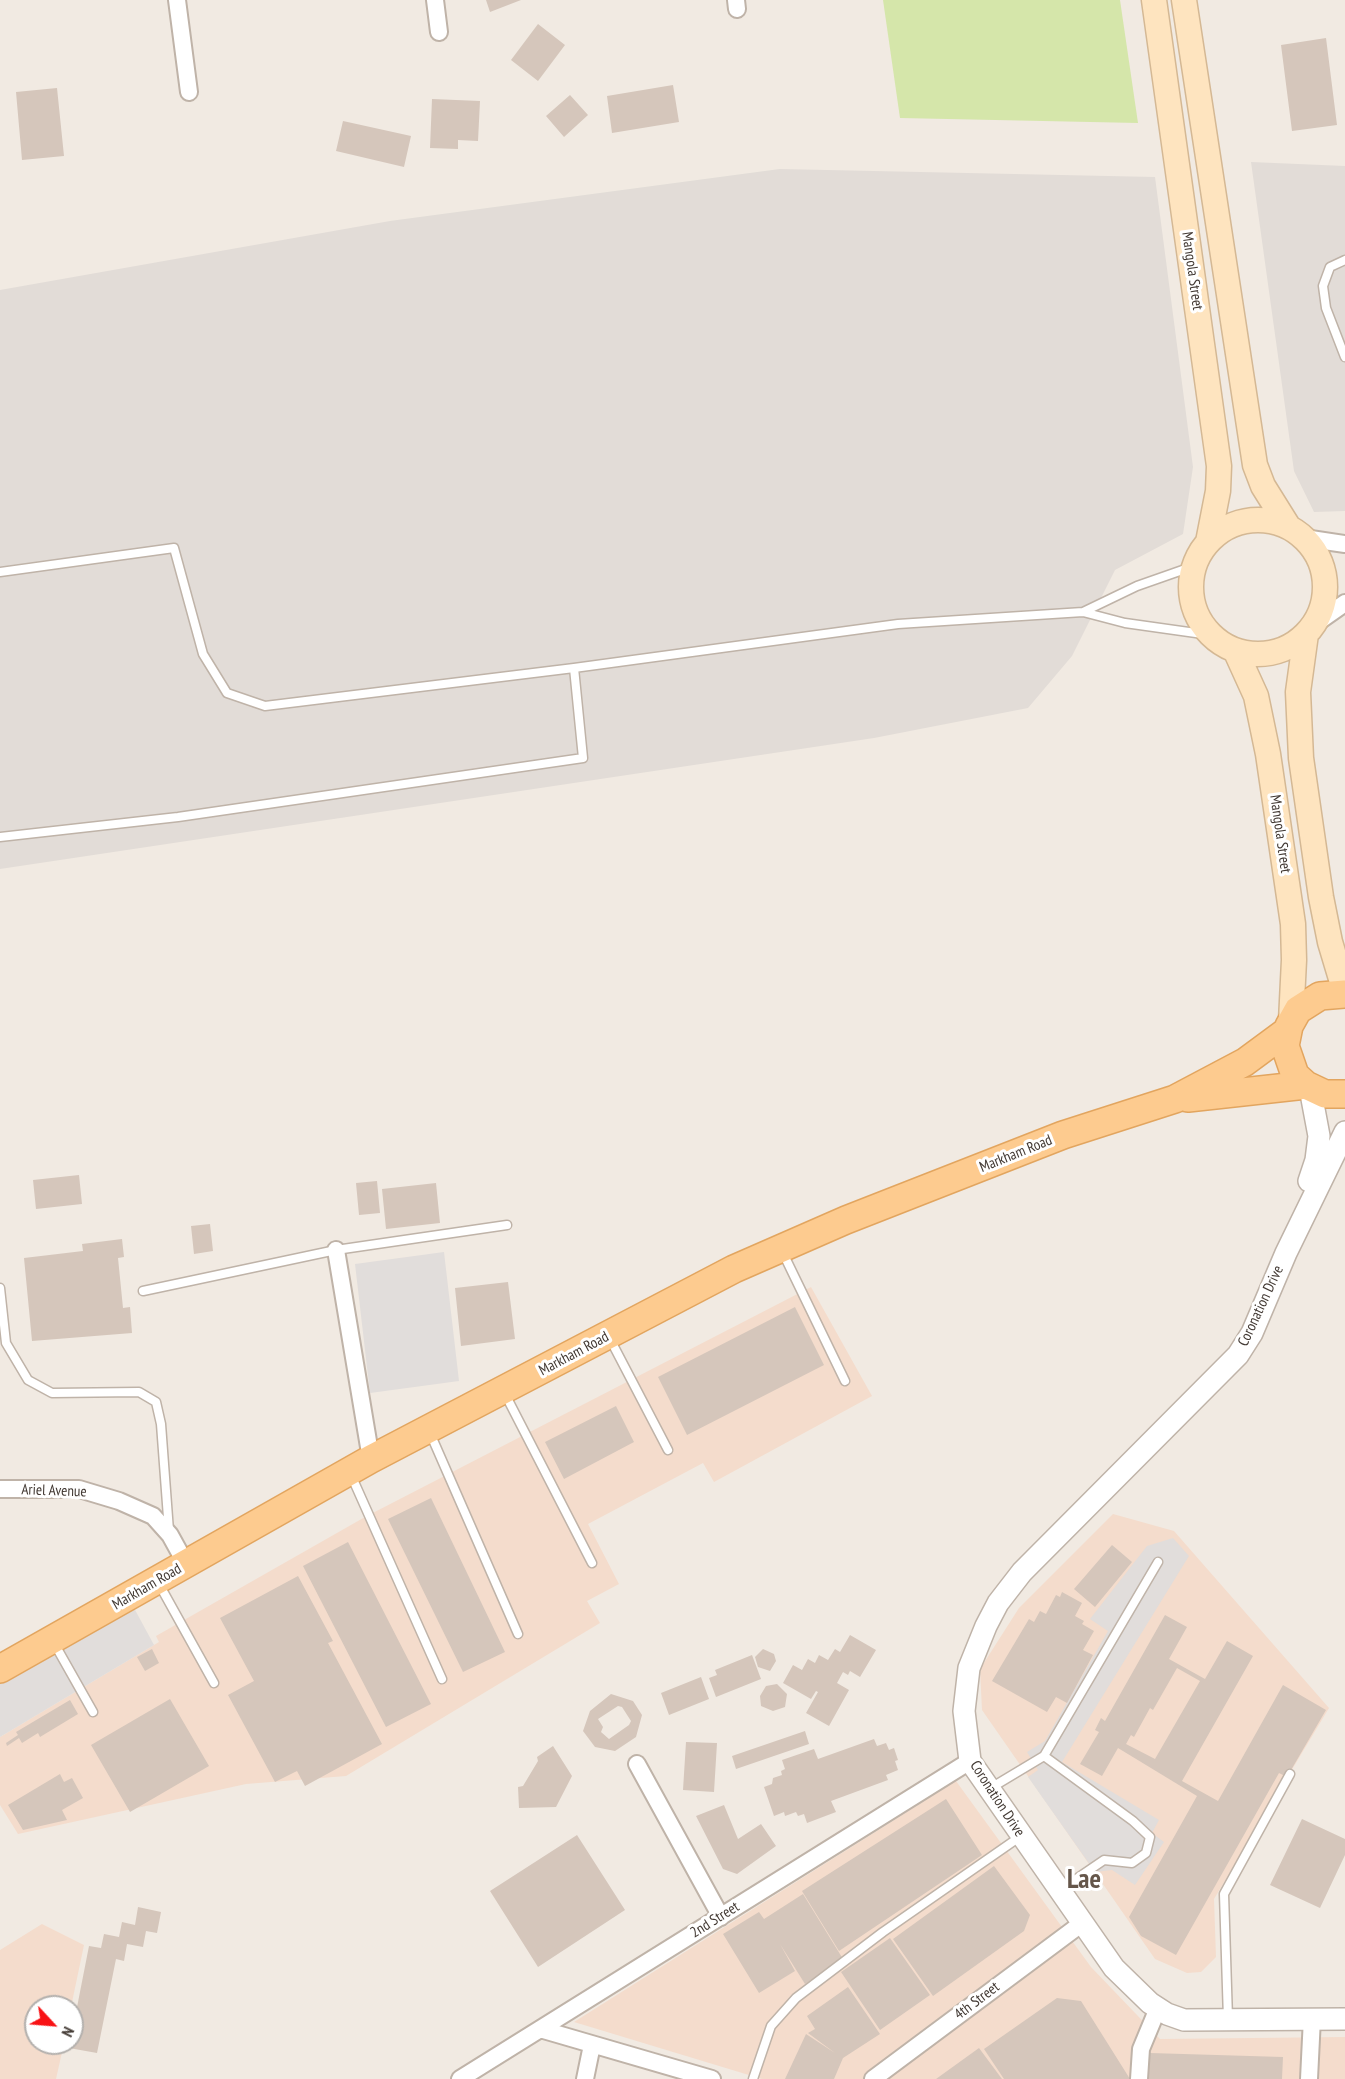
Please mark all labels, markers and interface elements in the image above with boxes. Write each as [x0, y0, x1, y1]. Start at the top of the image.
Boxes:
street label: Mangola Street [1178, 231, 1206, 311]
street label: Mangola Street [1266, 794, 1294, 874]
street label: Markham Road [977, 1131, 1055, 1177]
street label: Coronation Drive [1234, 1263, 1288, 1349]
street label: Markham Road [536, 1328, 612, 1380]
street label: Ariel Avenue [21, 1481, 87, 1501]
street label: Markham Road [109, 1560, 185, 1614]
street label: Coronation Drive [966, 1758, 1028, 1840]
district label: Lae [1067, 1864, 1101, 1896]
street label: 2nd Street [687, 1898, 743, 1942]
street label: 4th Street [951, 1978, 1003, 2024]
north arrow [24, 1995, 84, 2055]
text: N [58, 2024, 79, 2040]

